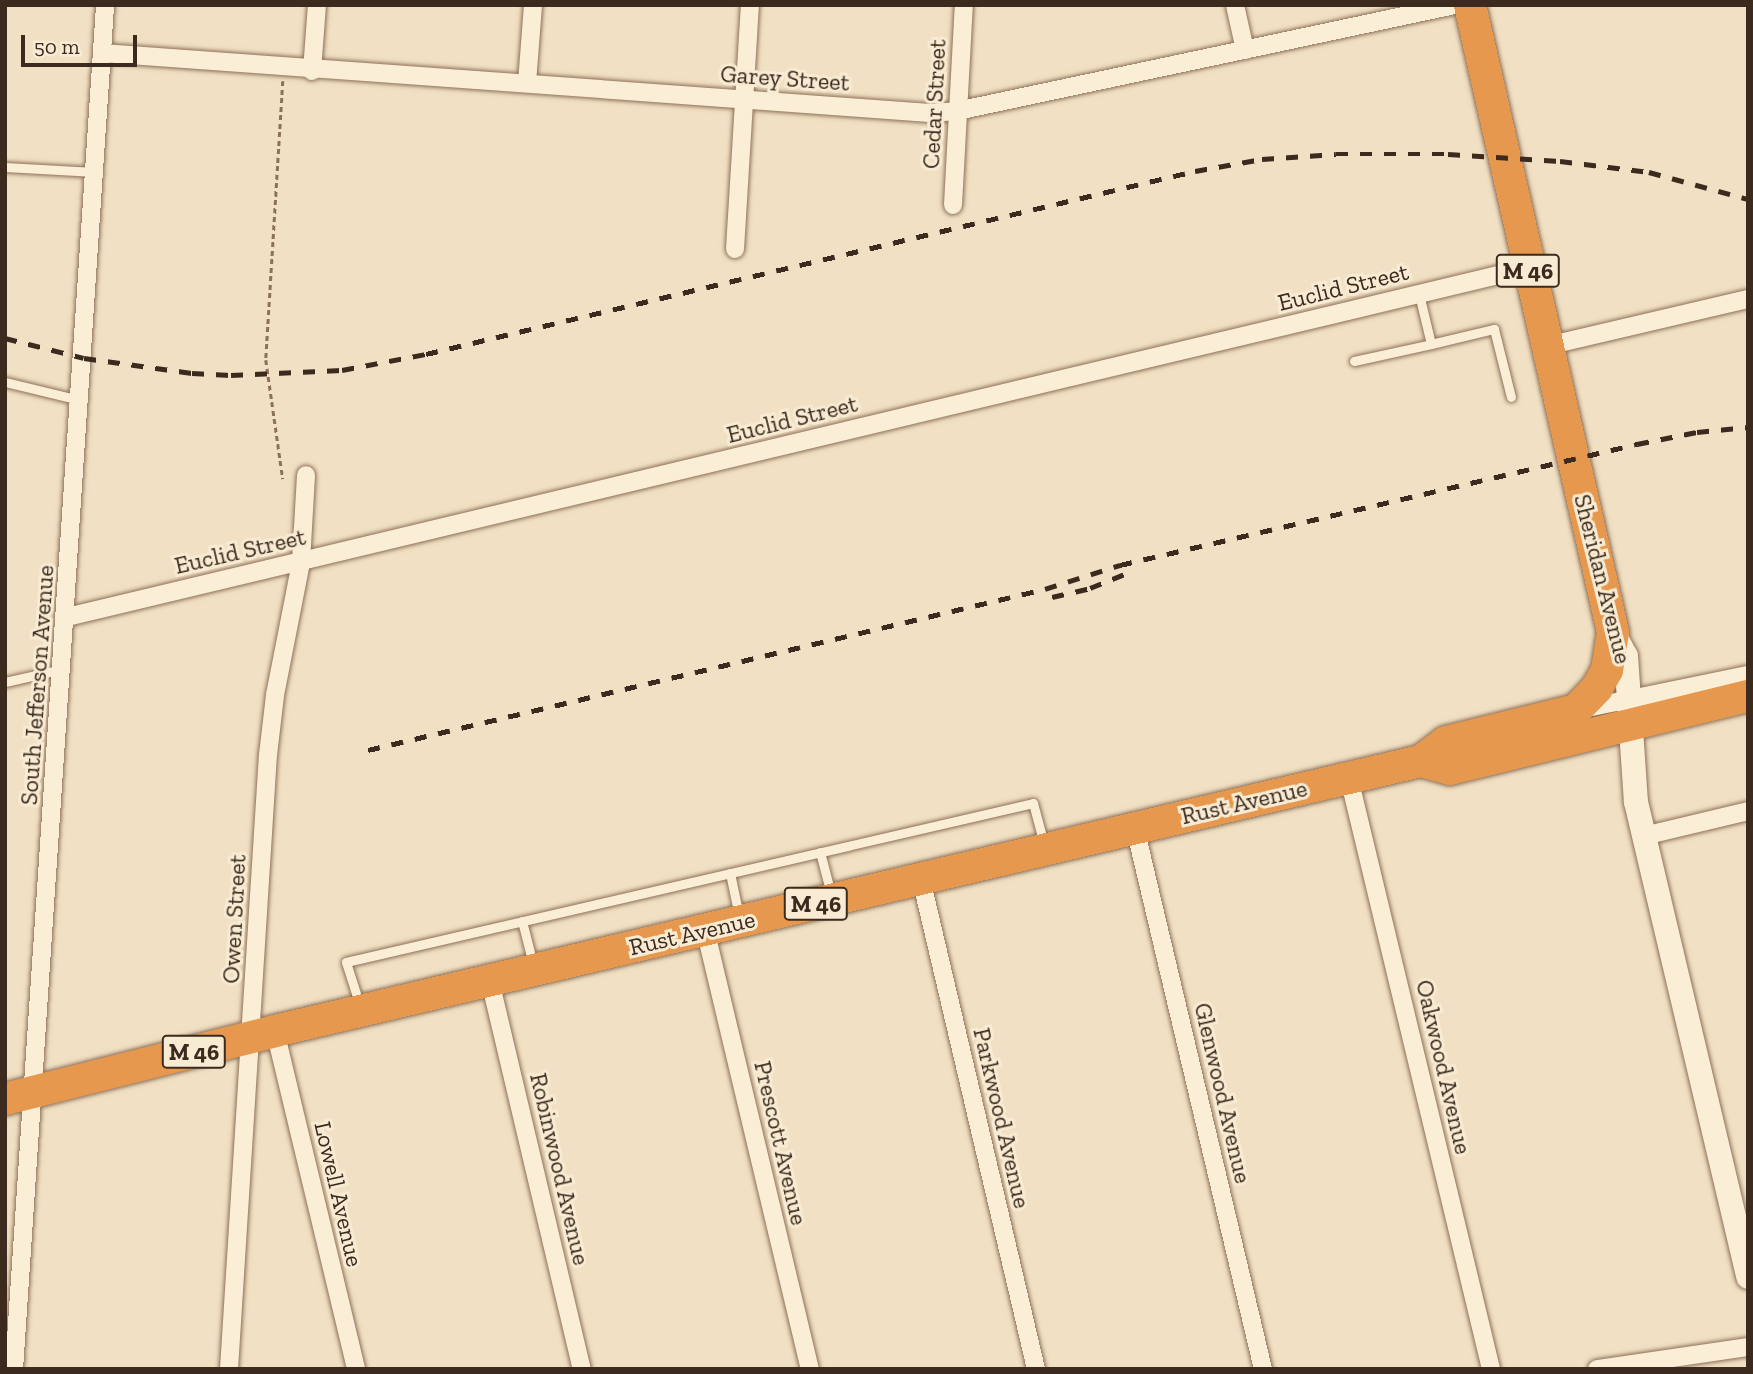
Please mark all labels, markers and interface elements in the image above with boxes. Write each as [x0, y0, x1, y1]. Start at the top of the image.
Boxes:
scale bar [24, 21, 140, 65]
text: 50 m [34, 34, 80, 59]
street label: Cedar Street [916, 38, 952, 170]
street label: Garey Street [719, 59, 851, 97]
road number: M 46 [1495, 252, 1561, 290]
street label: Euclid Street [1275, 257, 1411, 317]
street label: Euclid Street [724, 389, 860, 449]
street label: Sheridan Avenue [1568, 491, 1638, 667]
street label: Euclid Street [172, 522, 308, 580]
street label: South Jefferson Avenue [14, 563, 60, 807]
street label: Rust Avenue [1178, 773, 1310, 831]
street label: Owen Street [216, 854, 252, 984]
road number: M 46 [783, 884, 849, 923]
street label: Rust Avenue [626, 904, 758, 962]
street label: Oakwood Avenue [1410, 977, 1478, 1157]
street label: Glenwood Avenue [1188, 1000, 1258, 1186]
street label: Parkwood Avenue [967, 1025, 1037, 1211]
road number: M 46 [161, 1032, 227, 1072]
street label: Prescott Avenue [748, 1058, 814, 1228]
street label: Robinwood Avenue [524, 1070, 596, 1268]
street label: Lowell Avenue [308, 1118, 370, 1270]

